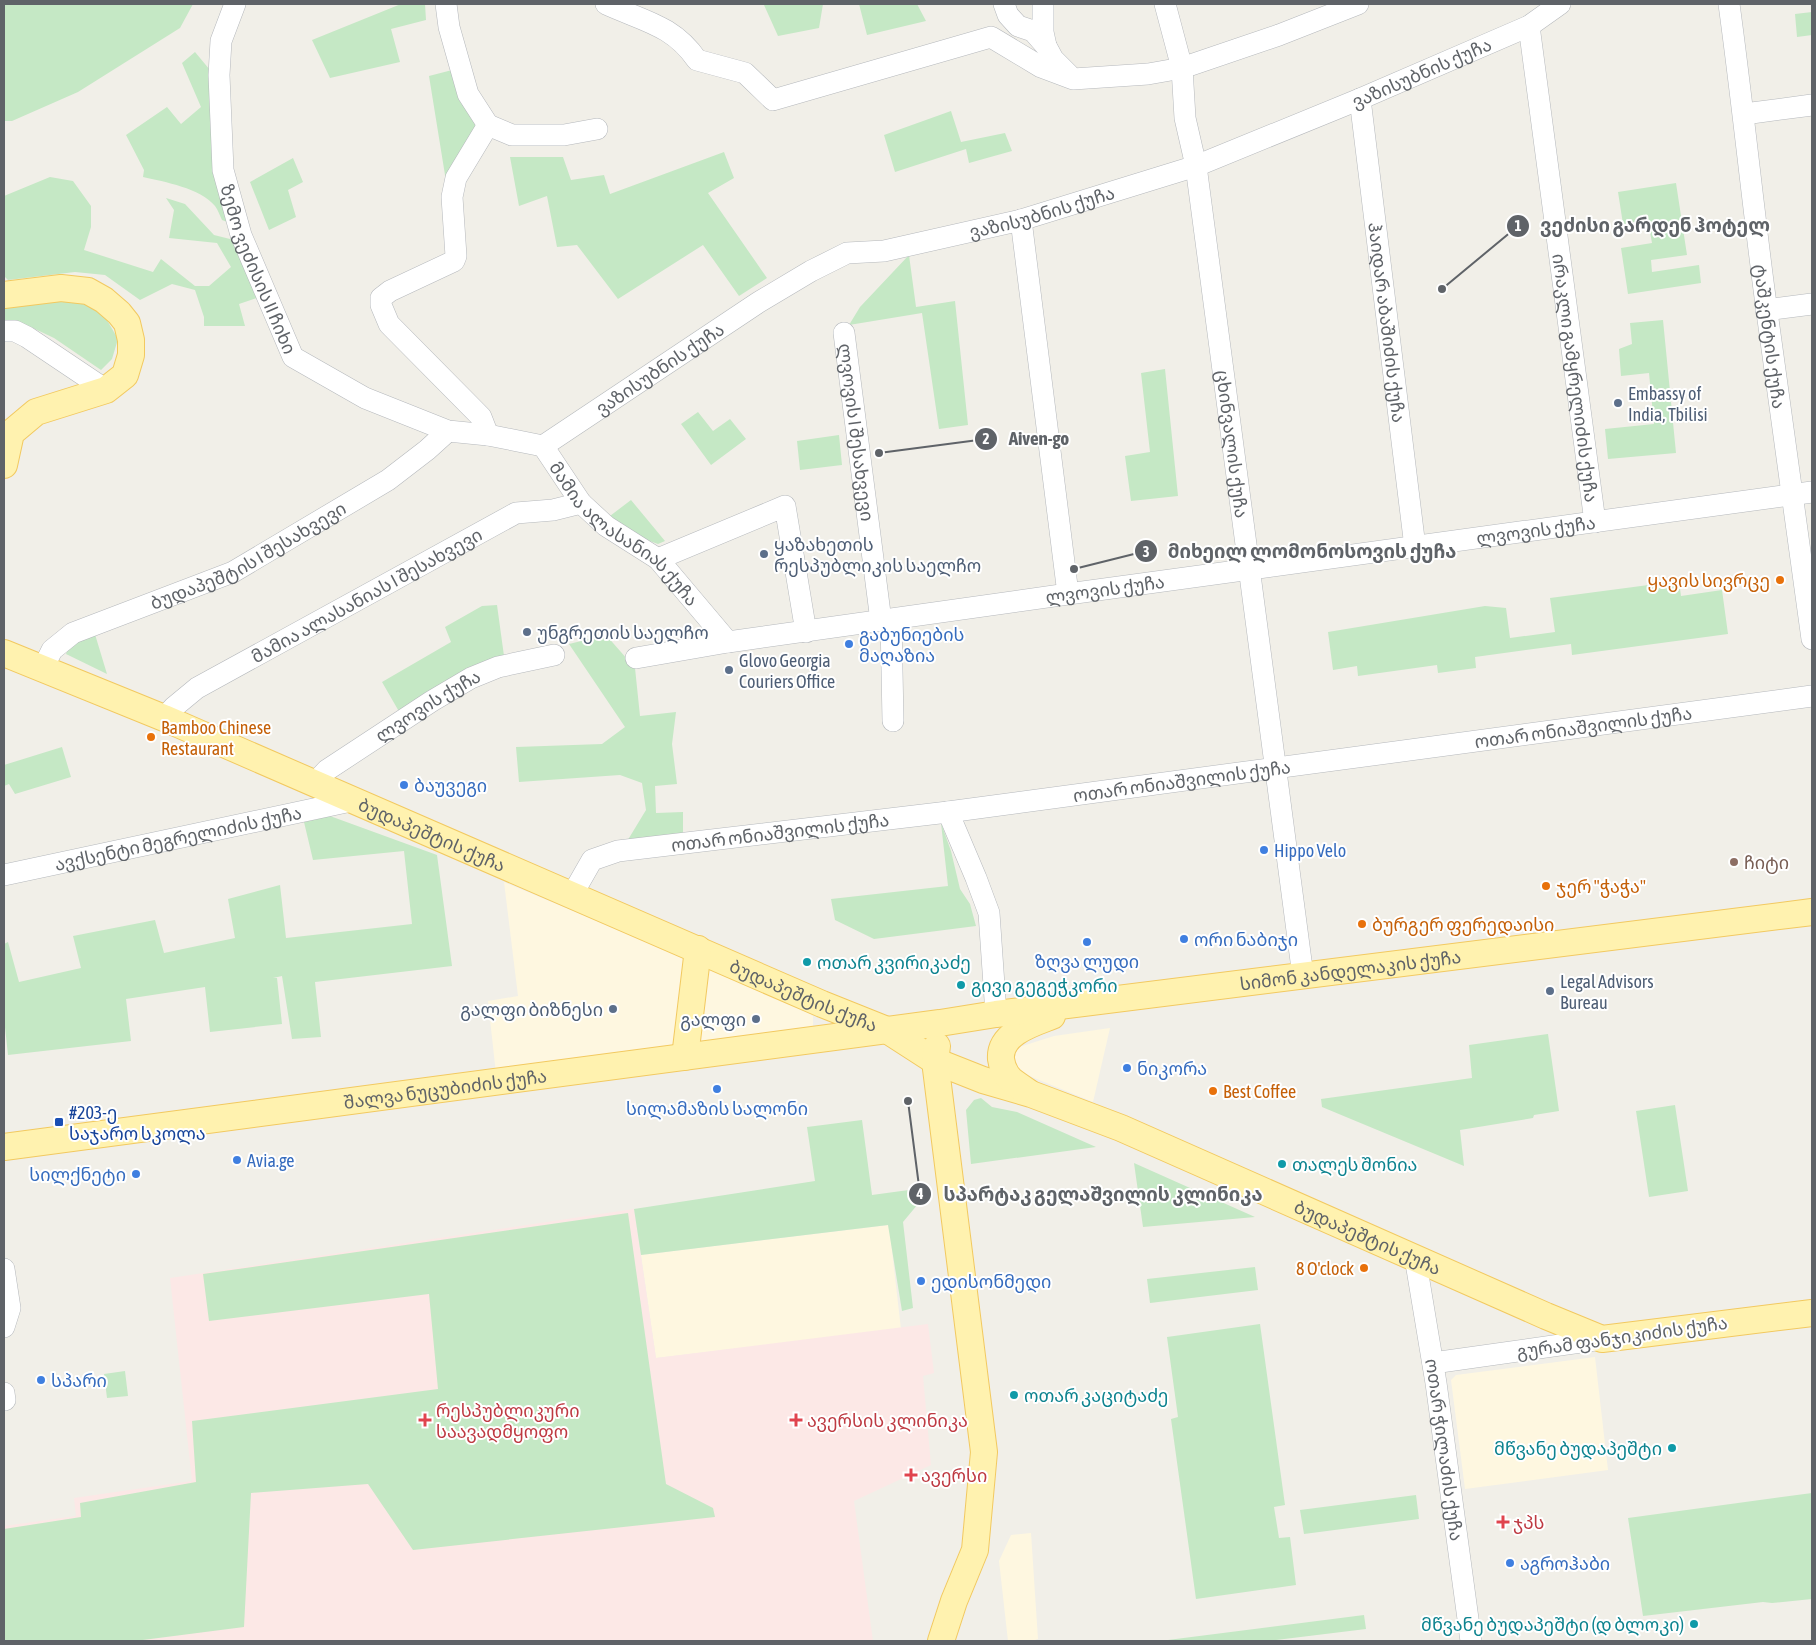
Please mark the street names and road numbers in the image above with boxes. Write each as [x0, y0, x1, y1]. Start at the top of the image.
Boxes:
street label: ვაზისუბნის ქუჩა [1348, 33, 1494, 113]
street label: ვაზისუბნის ქუჩა [967, 181, 1117, 243]
street label: ზემო ვეძისის II ჩიხი [217, 182, 301, 357]
street label: ჰაიდარ აბაშიძის ქუჩა [1365, 221, 1410, 424]
street label: ირაკლი გამყრელიძის ქუჩა [1549, 252, 1603, 504]
street label: ტაშკენტის ქუჩა [1749, 263, 1790, 410]
street label: ვაზისუბნის ქუჩა [591, 318, 728, 420]
street label: ლვოვის I შესახვევი [834, 342, 879, 522]
street label: ცხინვალის ქუჩა [1212, 369, 1253, 519]
street label: მამია ალასანიას ქუჩა [546, 457, 703, 610]
street label: ბუდაპეშტის I შესახვევი [147, 497, 350, 613]
street label: ლვოვის ქუჩა [1475, 511, 1597, 549]
street label: მამია ალასანიას I შესახვევი [247, 523, 486, 667]
street label: ლვოვის ქუჩა [1044, 570, 1166, 609]
street label: ლვოვის ქუჩა [371, 665, 483, 747]
street label: ოთარ ონიაშვილის ქუჩა [1473, 702, 1693, 752]
street label: ოთარ ონიაშვილის ქუჩა [1072, 756, 1292, 806]
street label: ბუდაპეშტის ქუჩა [355, 793, 509, 876]
street label: ავქსენტი მეგრელიძის ქუჩა [53, 801, 304, 874]
street label: ოთარ ონიაშვილის ქუჩა [670, 809, 890, 855]
street label: სიმონ კანდელაკის ქუჩა [1239, 945, 1462, 994]
street label: ბუდაპეშტის ქუჩა [727, 955, 881, 1036]
street label: შალვა ნუცუბიძის ქუჩა [342, 1065, 548, 1112]
street label: ბუდაპეშტის ქუჩა [1291, 1196, 1444, 1279]
street label: გურამ ფანჯიკიძის ქუჩა [1515, 1312, 1729, 1363]
street label: ოთარ ჭილაძის ქუჩა [1422, 1357, 1468, 1542]

